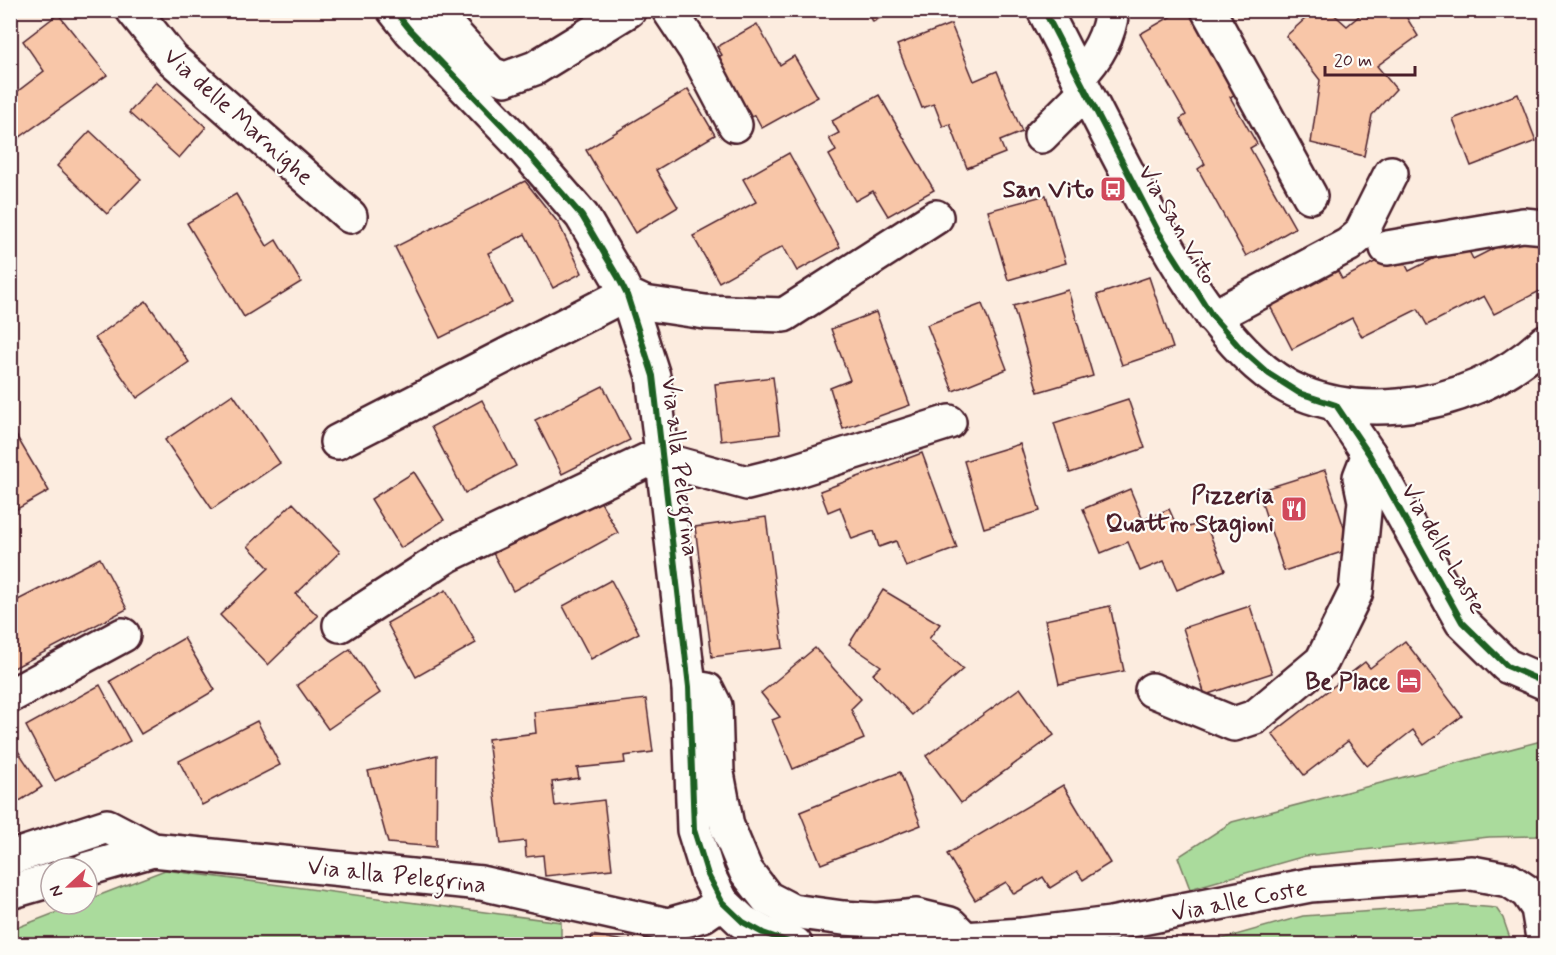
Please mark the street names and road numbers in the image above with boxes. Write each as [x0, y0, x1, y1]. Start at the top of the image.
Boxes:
street label: Via delle Marnighe [156, 42, 320, 193]
street label: Via San Vito [1130, 159, 1223, 290]
street label: Via alla Pelegrina [650, 376, 706, 559]
street label: Via delle Laste [1393, 478, 1493, 620]
street label: Via alla Pelegrina [306, 852, 488, 904]
street label: Via alle Coste [1169, 873, 1310, 930]

